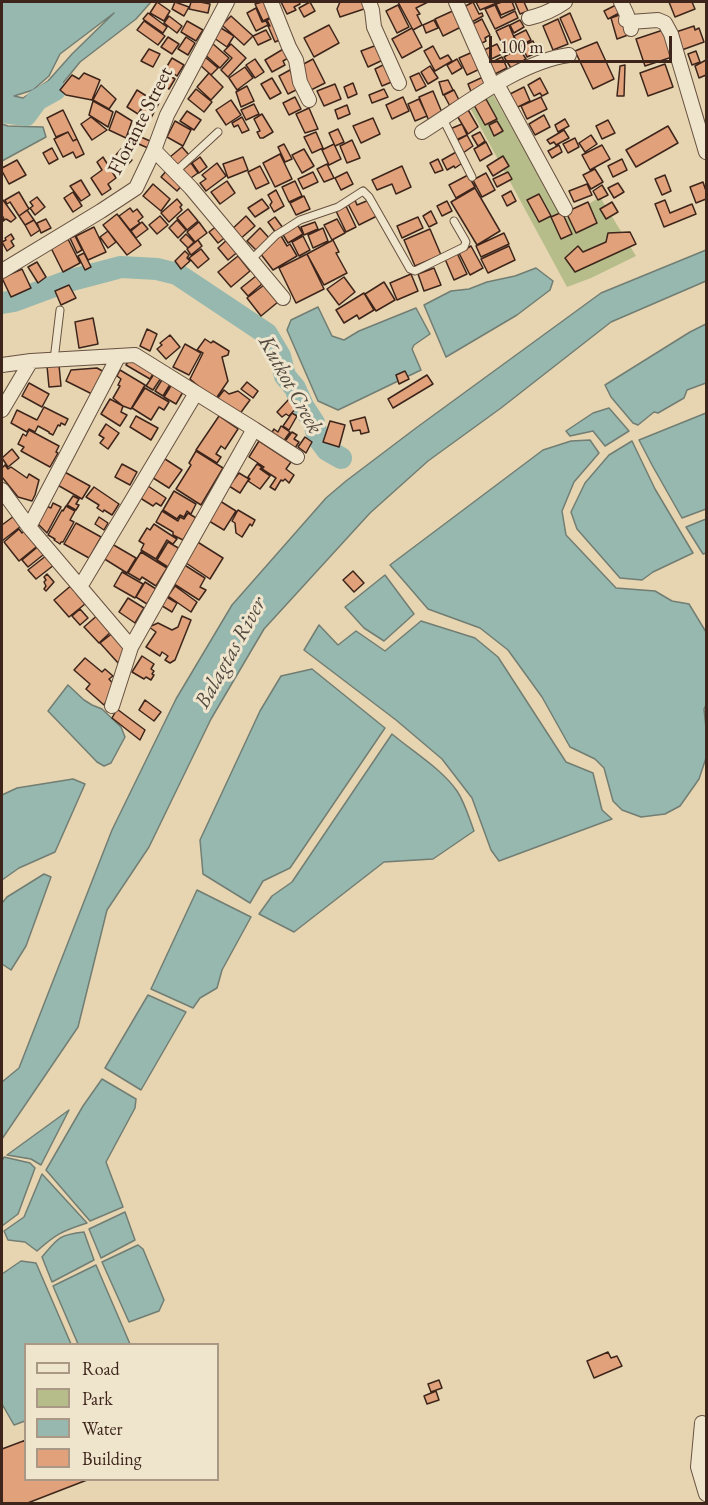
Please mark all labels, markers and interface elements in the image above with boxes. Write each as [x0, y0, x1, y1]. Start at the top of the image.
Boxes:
scale bar [492, 24, 675, 62]
text: 100 m [500, 35, 544, 58]
street label: Florante Street [103, 63, 179, 179]
water label: Kutkot Creek [252, 331, 328, 439]
water label: Balagtas River [190, 593, 272, 713]
legend [24, 1343, 219, 1481]
text: Road [82, 1357, 120, 1380]
text: Park [82, 1387, 113, 1410]
text: Water [82, 1417, 123, 1440]
text: Building [82, 1447, 142, 1470]

